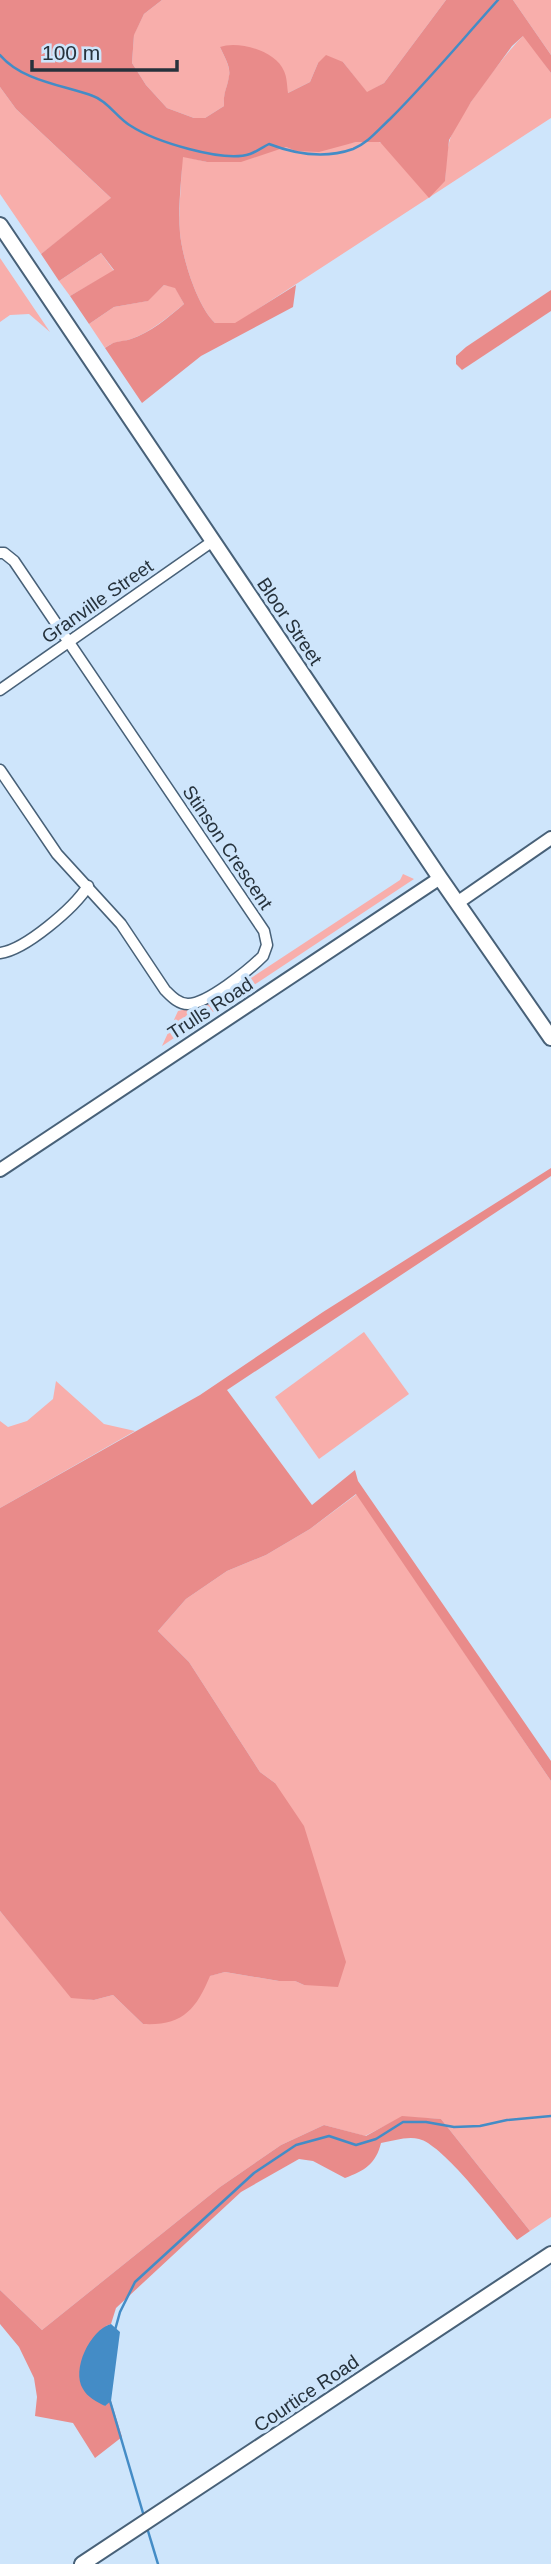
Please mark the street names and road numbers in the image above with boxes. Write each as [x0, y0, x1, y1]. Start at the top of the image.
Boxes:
street label: Granville Street [38, 555, 158, 648]
street label: Bloor Street [253, 574, 327, 669]
street label: Stinson Crescent [178, 781, 277, 914]
street label: Trulls Road [164, 973, 256, 1043]
street label: Courtice Road [250, 2351, 362, 2436]

